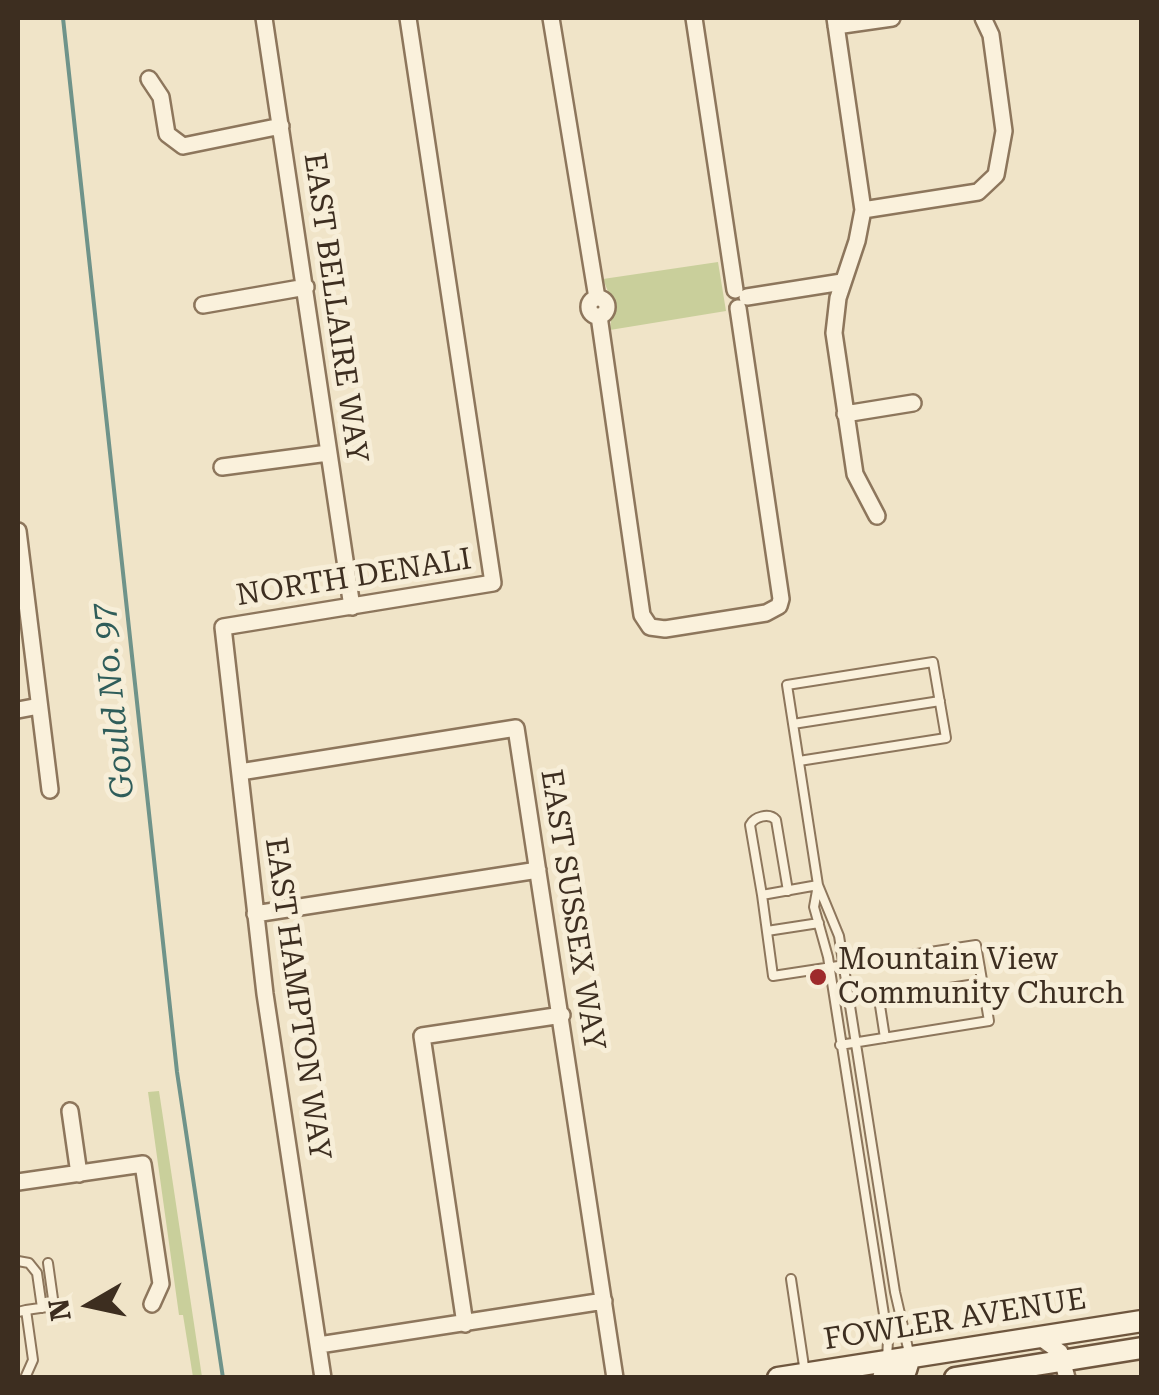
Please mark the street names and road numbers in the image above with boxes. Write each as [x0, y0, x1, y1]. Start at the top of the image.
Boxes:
street label: EAST BELLAIRE WAY [295, 151, 375, 465]
street label: NORTH DENALI [234, 542, 474, 614]
street label: EAST SUSSEX WAY [532, 767, 612, 1053]
street label: EAST HAMPTON WAY [257, 836, 337, 1162]
street label: FOWLER AVENUE [821, 1282, 1089, 1358]

